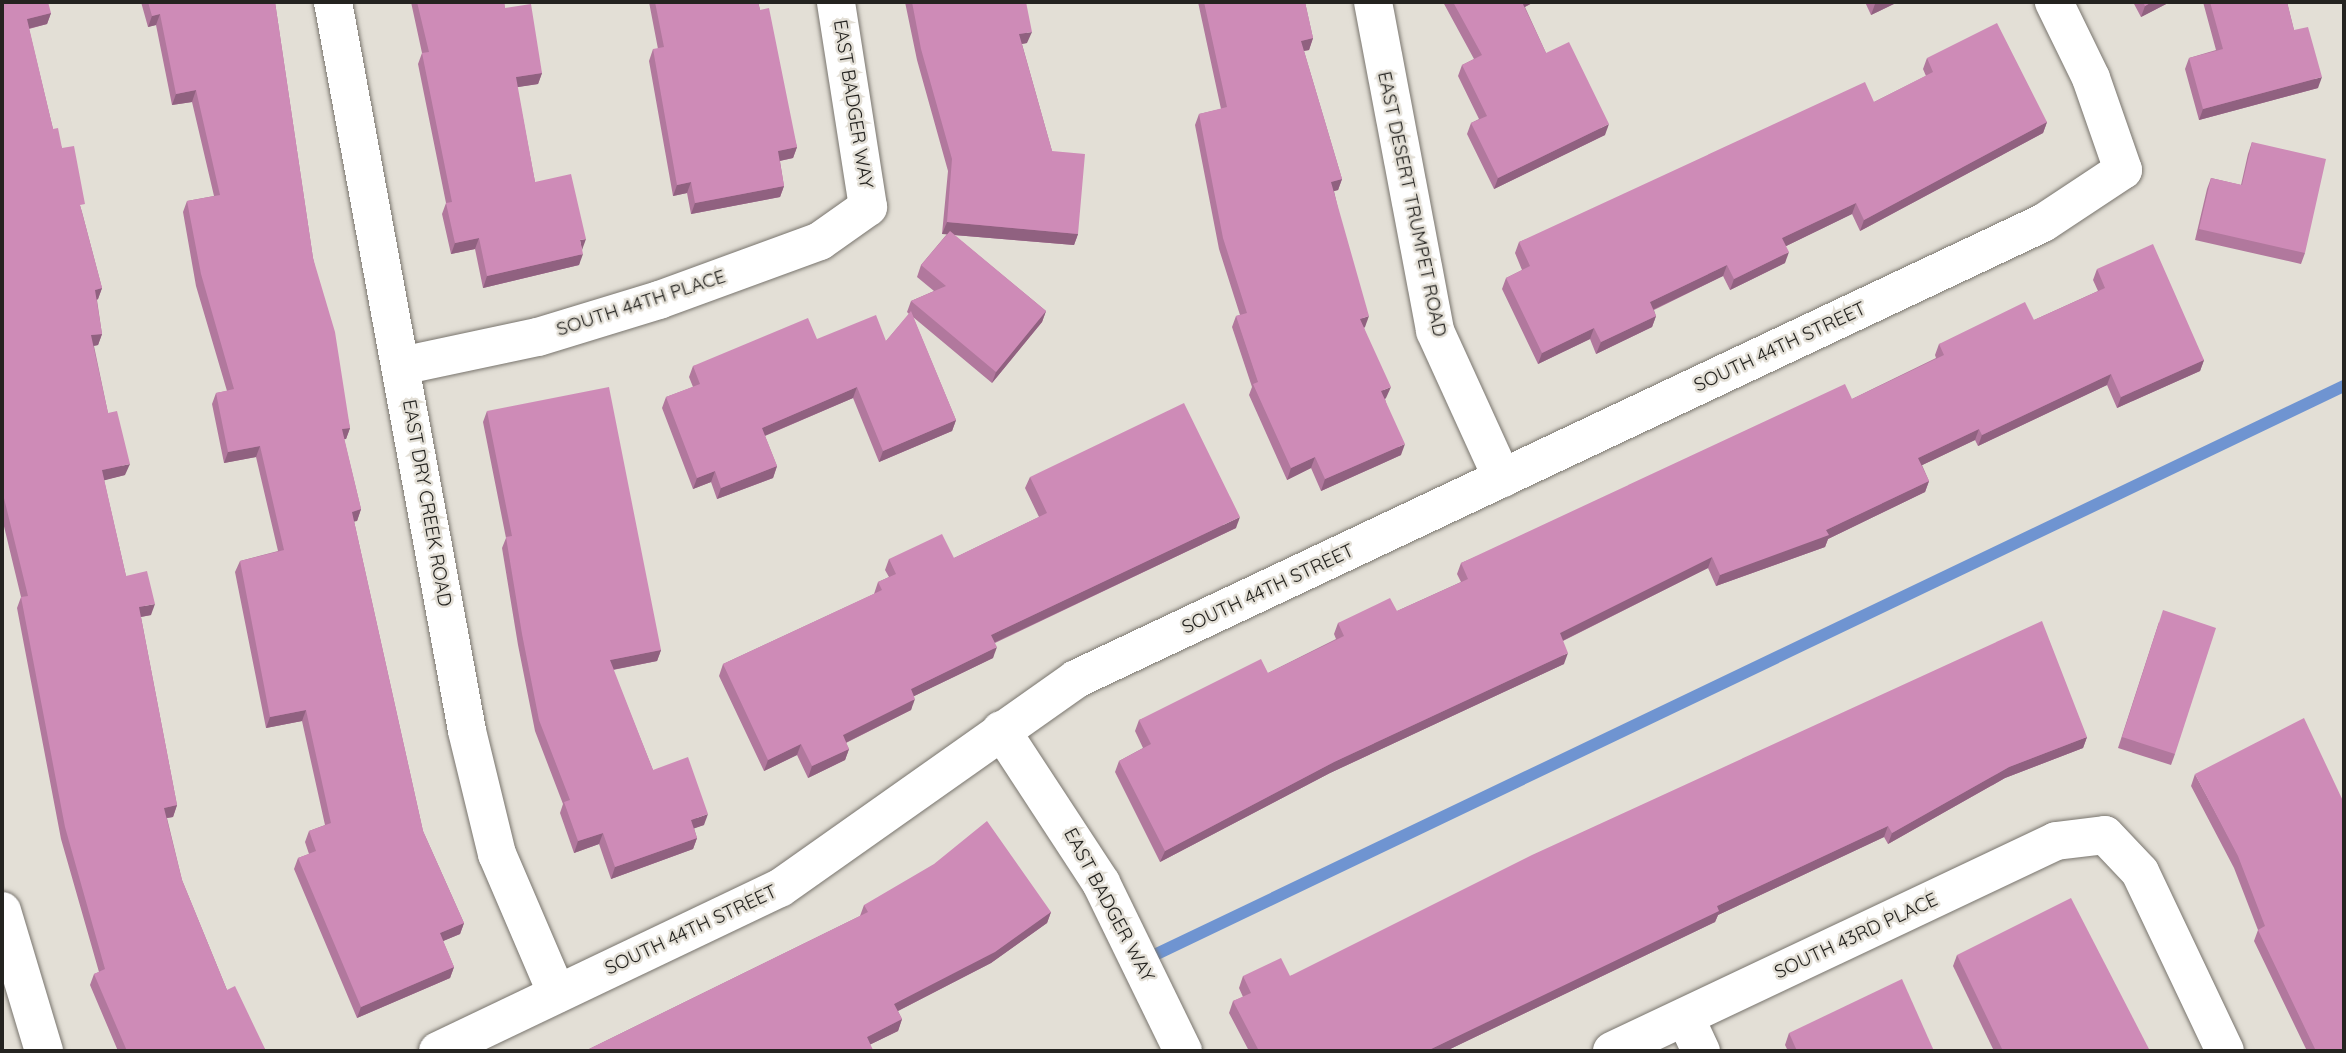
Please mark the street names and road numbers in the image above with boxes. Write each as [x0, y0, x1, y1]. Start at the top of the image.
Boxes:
street label: EAST BADGER WAY [828, 18, 878, 190]
street label: EAST DESERT TRUMPET ROAD [1373, 69, 1451, 339]
street label: SOUTH 44TH PLACE [554, 265, 728, 341]
street label: SOUTH 44TH STREET [1690, 297, 1870, 397]
street label: EAST DRY CREEK ROAD [398, 398, 456, 608]
street label: SOUTH 44TH STREET [1178, 539, 1358, 639]
street label: EAST BADGER WAY [1059, 824, 1159, 986]
street label: SOUTH 44TH STREET [601, 880, 781, 980]
street label: SOUTH 43RD PLACE [1771, 888, 1941, 984]

